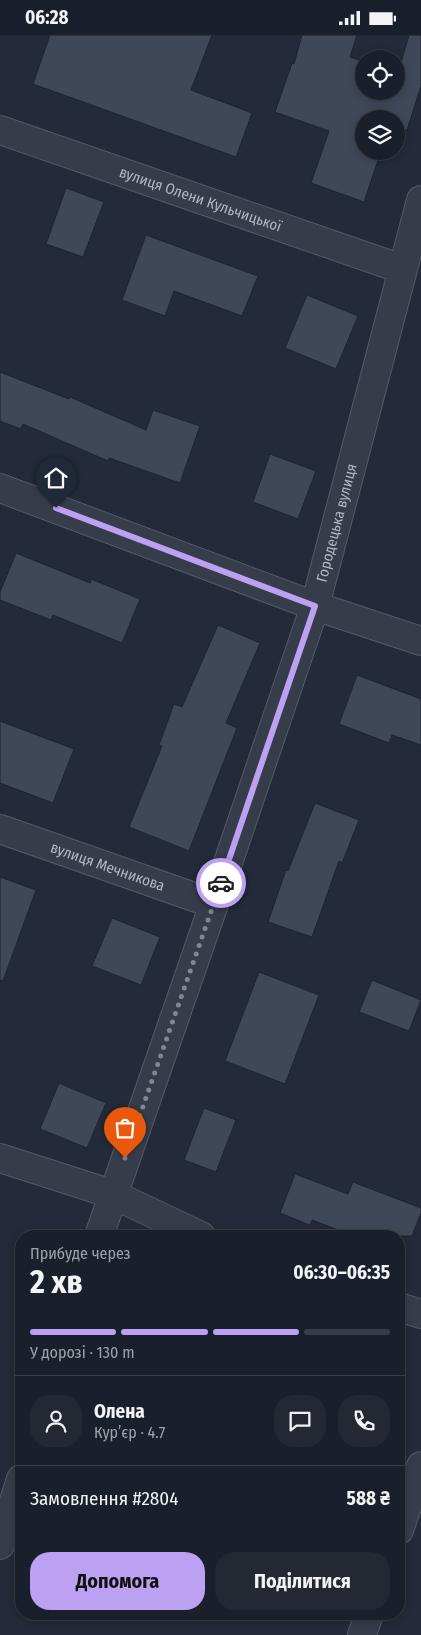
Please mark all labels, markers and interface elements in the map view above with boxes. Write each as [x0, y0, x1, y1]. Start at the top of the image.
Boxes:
text: 06:28 [25, 6, 69, 29]
map controls [355, 50, 405, 160]
button: locate [355, 50, 405, 100]
button: layers [355, 110, 405, 160]
street label: вулиця Олени Кульчицької [117, 163, 285, 236]
pin [35, 457, 77, 508]
street label: Городецька вулиця [313, 462, 361, 584]
icon: home [42, 464, 70, 492]
street label: вулиця Мечникова [48, 838, 167, 895]
courier [196, 858, 246, 908]
icon: car [207, 869, 235, 897]
pin [104, 1107, 146, 1158]
icon: bag [111, 1114, 139, 1142]
text: Прибуде через [30, 1244, 131, 1263]
text: 06:30–06:35 [293, 1261, 390, 1284]
text: 2 хв [30, 1263, 83, 1301]
text: У дорозі · 130 m [30, 1343, 134, 1362]
button: person [30, 1395, 82, 1447]
button: chat [274, 1395, 326, 1447]
button: phone [338, 1395, 390, 1447]
text: Олена [94, 1400, 145, 1423]
text: Кур’єр · 4.7 [94, 1423, 165, 1442]
text: Замовлення #2804 [30, 1487, 178, 1510]
text: 588 ₴ [347, 1487, 390, 1510]
button: Допомога [30, 1552, 205, 1610]
button: Поділитися [215, 1552, 390, 1610]

